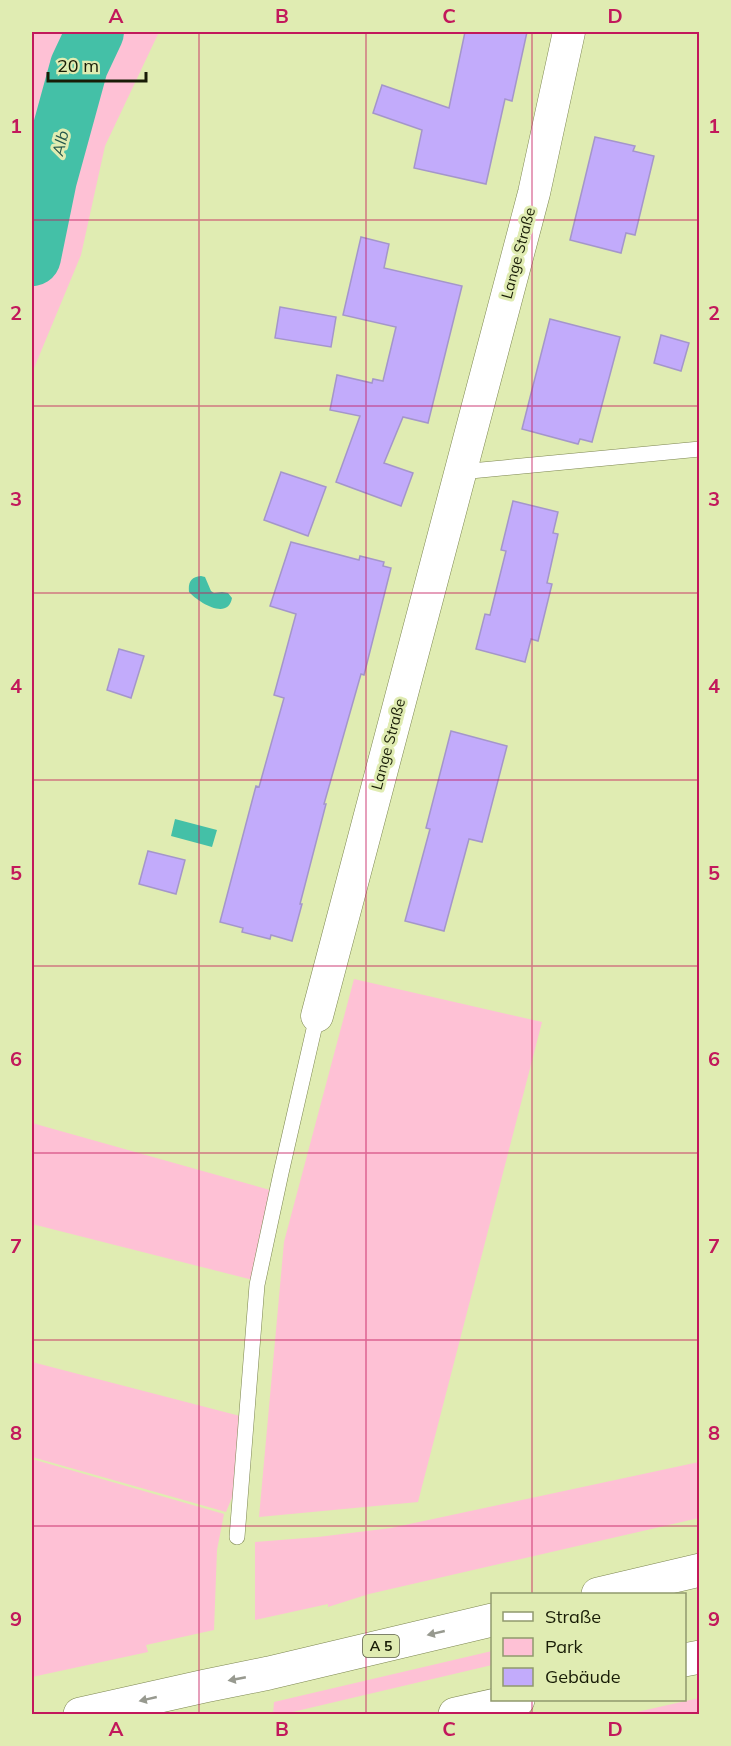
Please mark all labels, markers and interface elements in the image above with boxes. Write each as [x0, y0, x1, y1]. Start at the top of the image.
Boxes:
text: A [109, 3, 124, 28]
text: B [275, 3, 289, 28]
text: C [442, 3, 456, 28]
text: D [607, 3, 623, 28]
scale bar [48, 45, 146, 83]
text: 20 m [57, 54, 99, 77]
text: 1 [10, 113, 22, 138]
text: 1 [708, 113, 720, 138]
water label: Alb [47, 128, 73, 159]
street label: Lange Straße [497, 205, 539, 301]
text: 2 [10, 300, 22, 325]
text: 2 [708, 300, 720, 325]
text: 3 [10, 486, 22, 511]
text: 3 [708, 486, 720, 511]
text: 4 [10, 673, 22, 698]
text: 4 [708, 673, 720, 698]
street label: Lange Straße [367, 696, 409, 792]
text: 5 [10, 860, 22, 885]
text: 5 [708, 860, 720, 885]
text: 6 [10, 1046, 22, 1071]
text: 6 [708, 1046, 720, 1071]
text: 7 [10, 1233, 22, 1258]
text: 7 [708, 1233, 720, 1258]
text: 8 [10, 1420, 22, 1445]
text: 8 [708, 1420, 720, 1445]
legend [491, 1593, 686, 1701]
text: Straße [545, 1605, 601, 1628]
text: 9 [10, 1606, 22, 1631]
text: 9 [708, 1606, 720, 1631]
one-way arrow [426, 1629, 445, 1639]
road number: A 5 [363, 1635, 399, 1657]
text: Park [545, 1635, 584, 1658]
text: Gebäude [545, 1665, 621, 1688]
one-way arrow [227, 1675, 246, 1684]
one-way arrow [138, 1695, 157, 1704]
text: A [109, 1716, 124, 1741]
text: B [275, 1716, 289, 1741]
text: C [442, 1716, 456, 1741]
text: D [607, 1716, 623, 1741]

